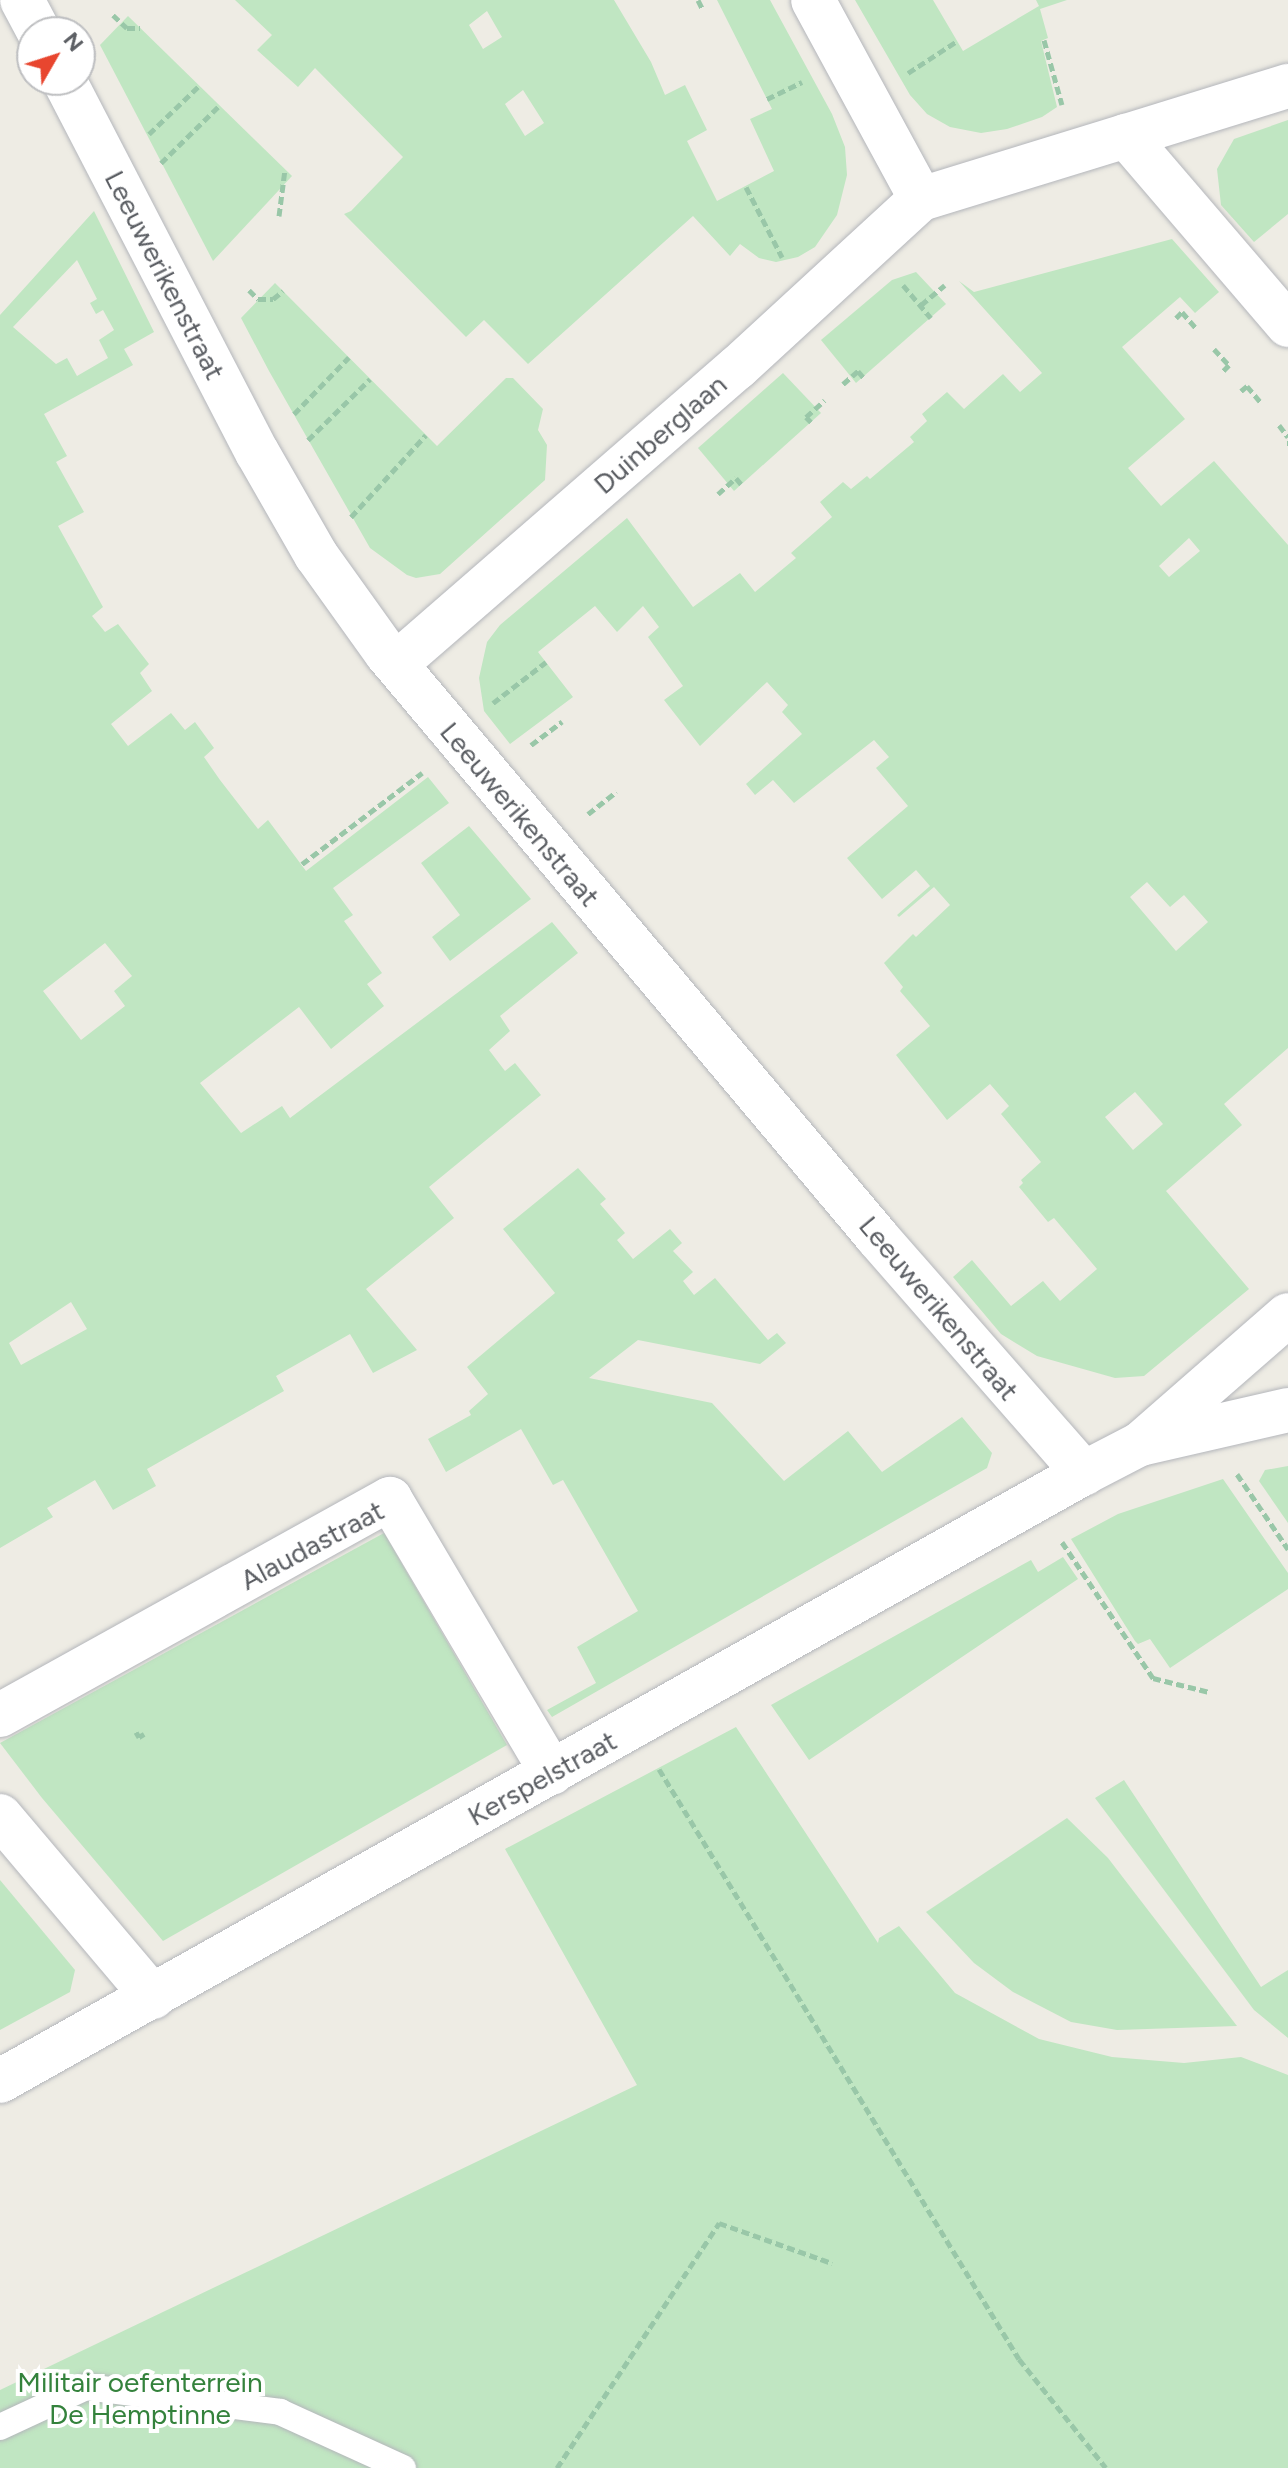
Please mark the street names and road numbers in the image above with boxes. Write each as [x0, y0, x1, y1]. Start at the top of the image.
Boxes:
street label: Leeuwerikenstraat [98, 165, 232, 385]
street label: Duinberglaan [587, 367, 733, 501]
street label: Leeuwerikenstraat [433, 715, 607, 913]
street label: Leeuwerikenstraat [852, 1209, 1026, 1407]
street label: Alaudastraat [234, 1493, 390, 1597]
street label: Kerspelstraat [462, 1723, 622, 1833]

